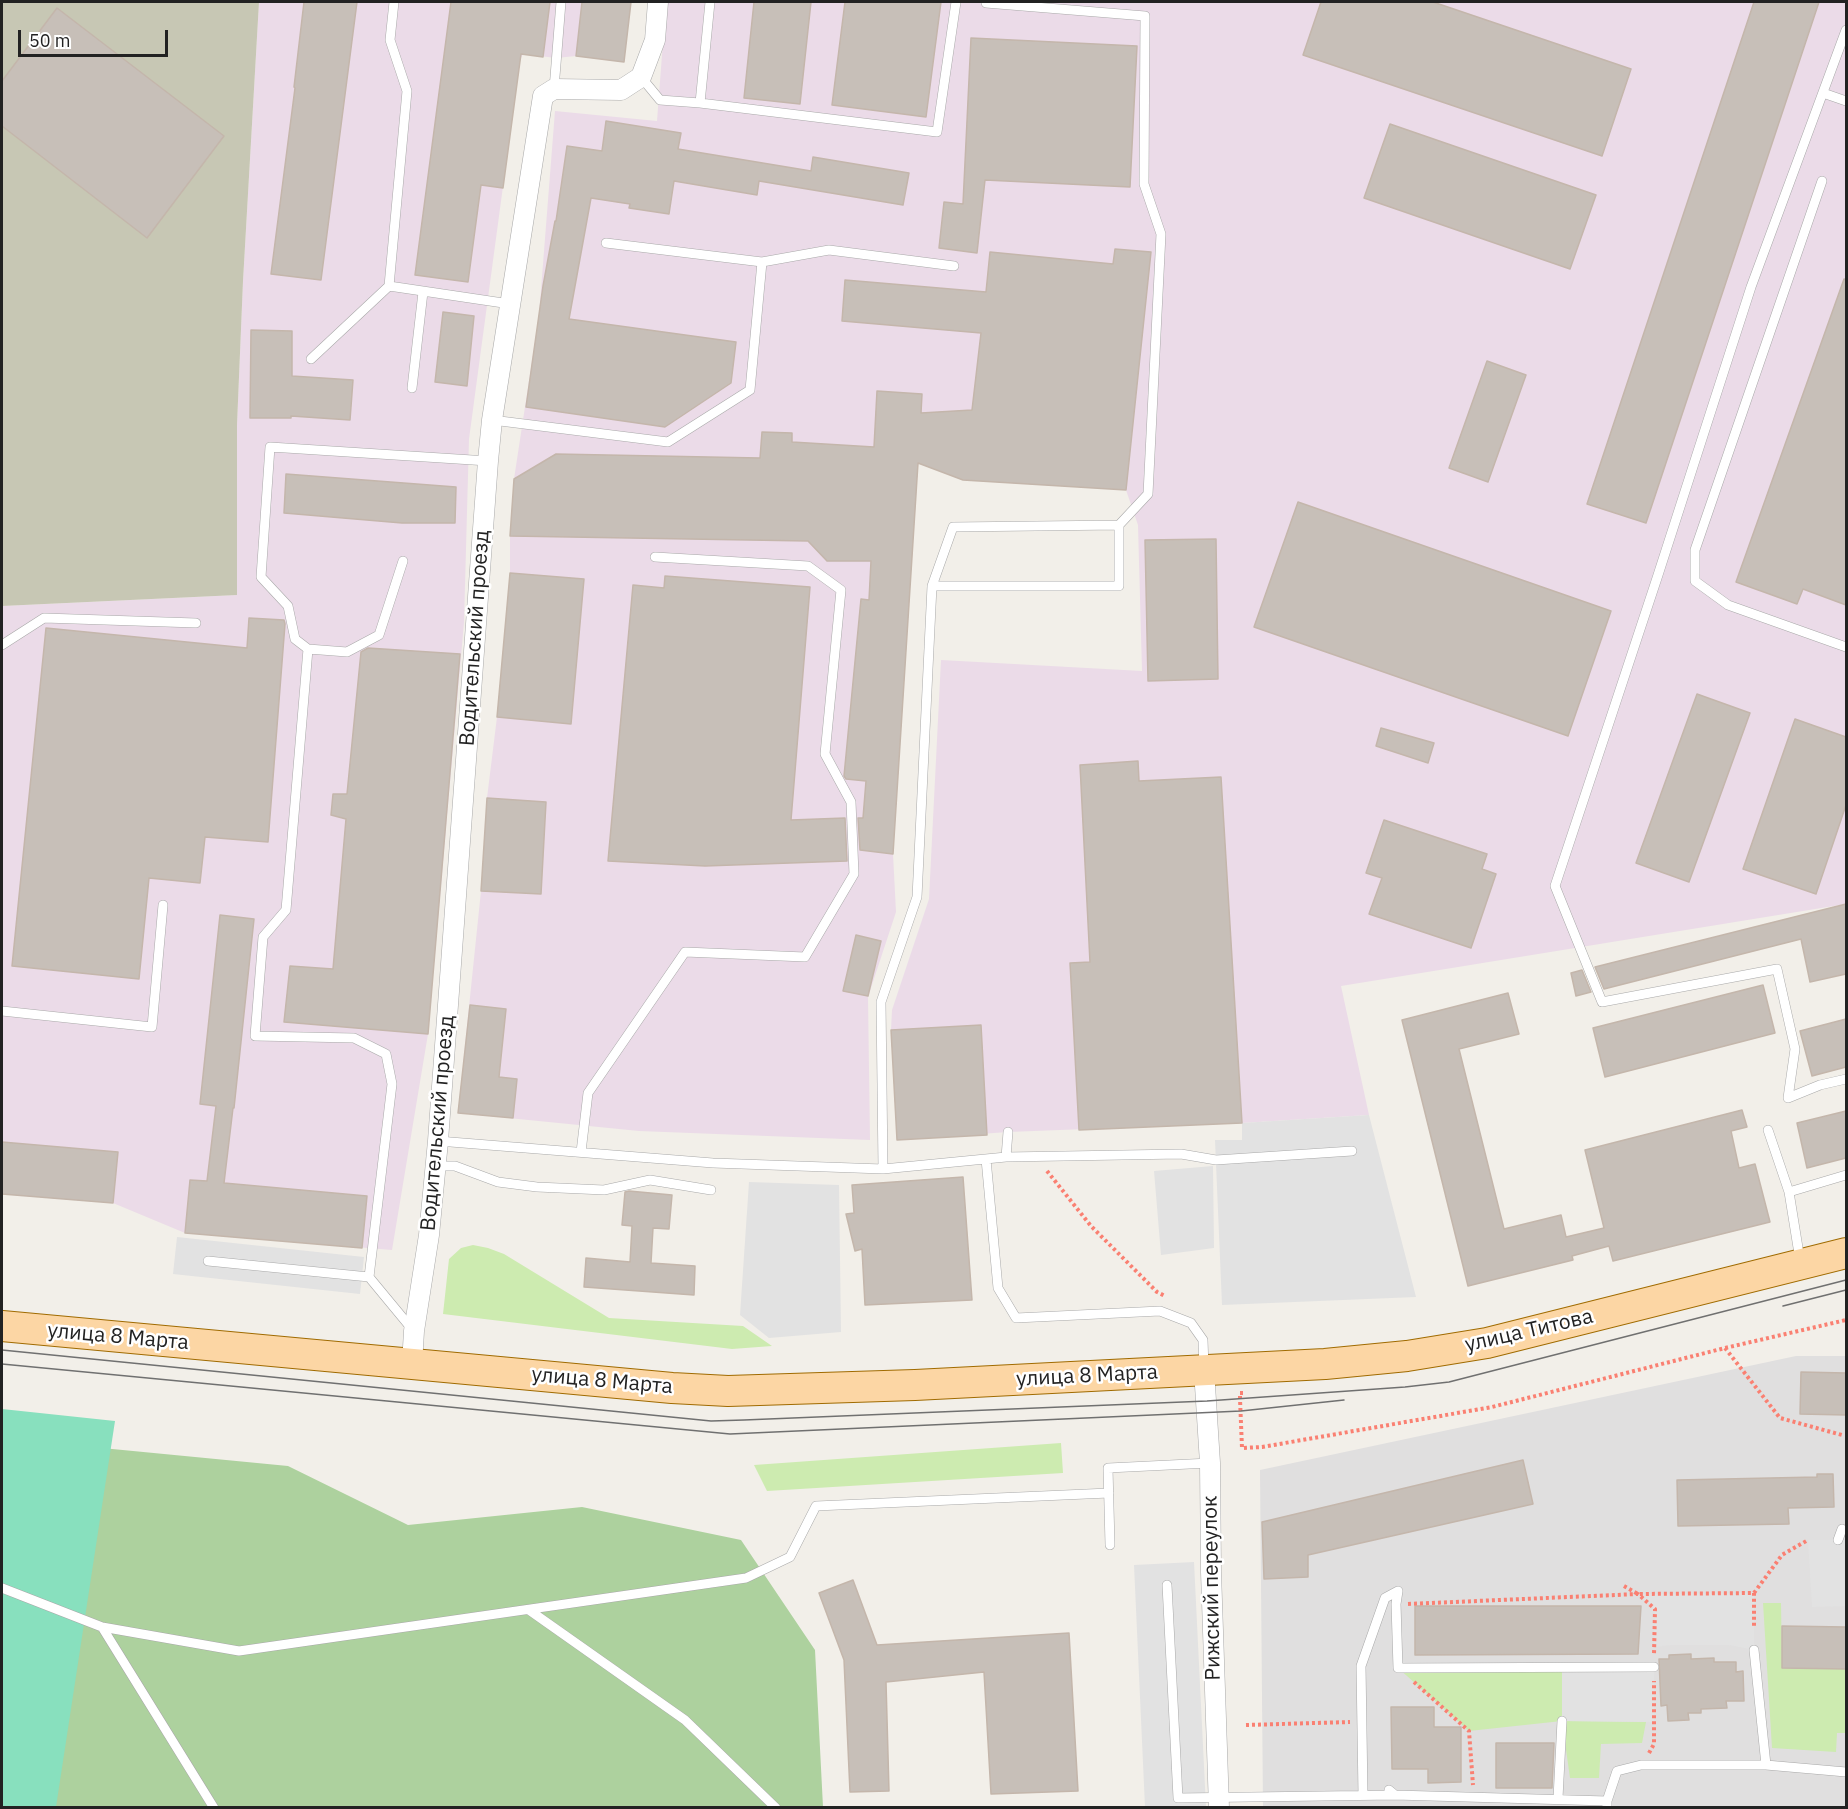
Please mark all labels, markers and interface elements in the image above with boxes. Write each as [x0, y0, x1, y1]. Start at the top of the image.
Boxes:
scale bar [21, 18, 171, 56]
text: 50 m [29, 29, 71, 52]
street label: Водительский проезд [455, 529, 495, 747]
street label: Водительский проезд [416, 1014, 460, 1232]
street label: улица Титова [1462, 1304, 1596, 1358]
street label: улица 8 Марта [46, 1318, 190, 1356]
street label: улица 8 Марта [1016, 1360, 1158, 1392]
street label: улица 8 Марта [530, 1362, 674, 1400]
street label: Рижский переулок [1198, 1495, 1226, 1681]

